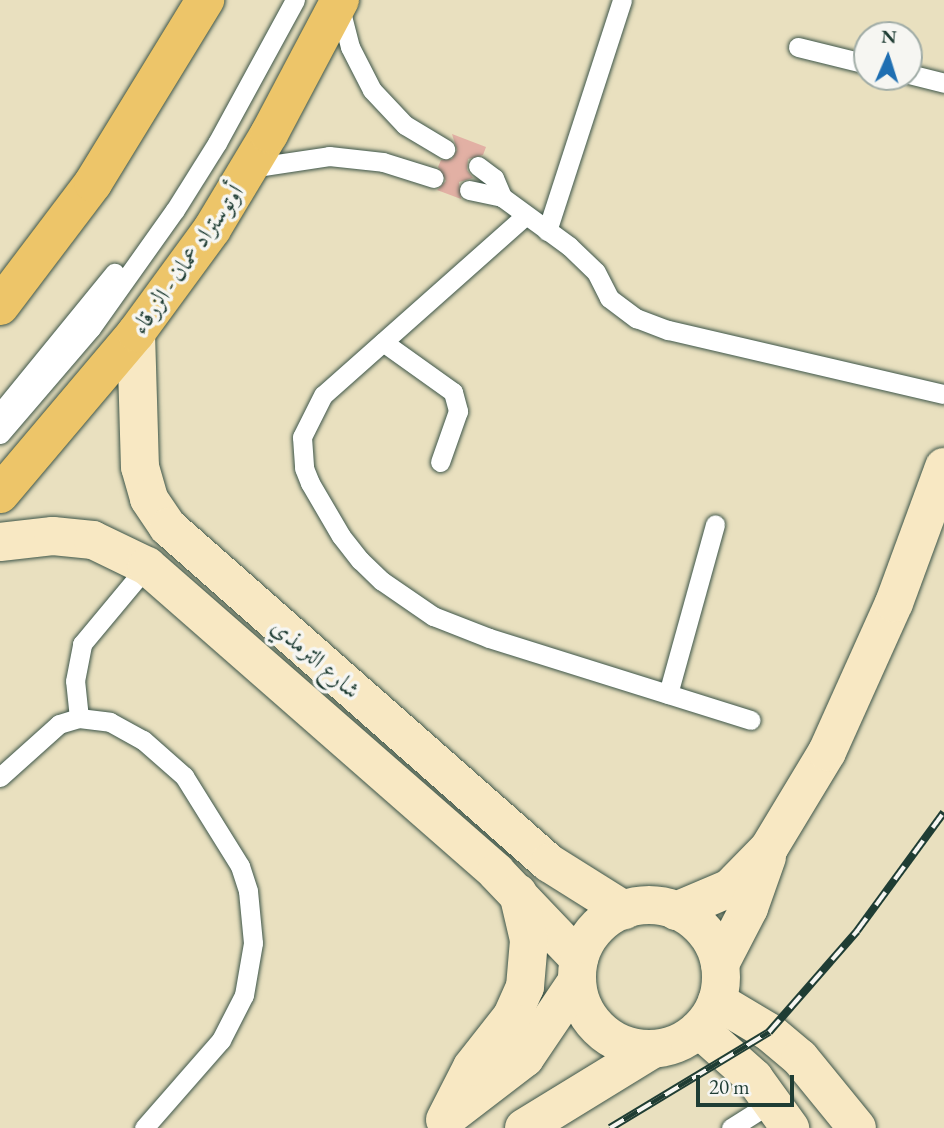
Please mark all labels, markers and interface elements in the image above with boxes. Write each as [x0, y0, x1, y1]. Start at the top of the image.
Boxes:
north arrow [853, 21, 923, 91]
text: N [881, 24, 897, 49]
street label: أوتوستراد عمان - الزرقاء [125, 178, 249, 340]
street label: شارع الترمذي [266, 612, 366, 704]
scale bar [699, 1062, 797, 1106]
text: 20 m [709, 1073, 750, 1100]

